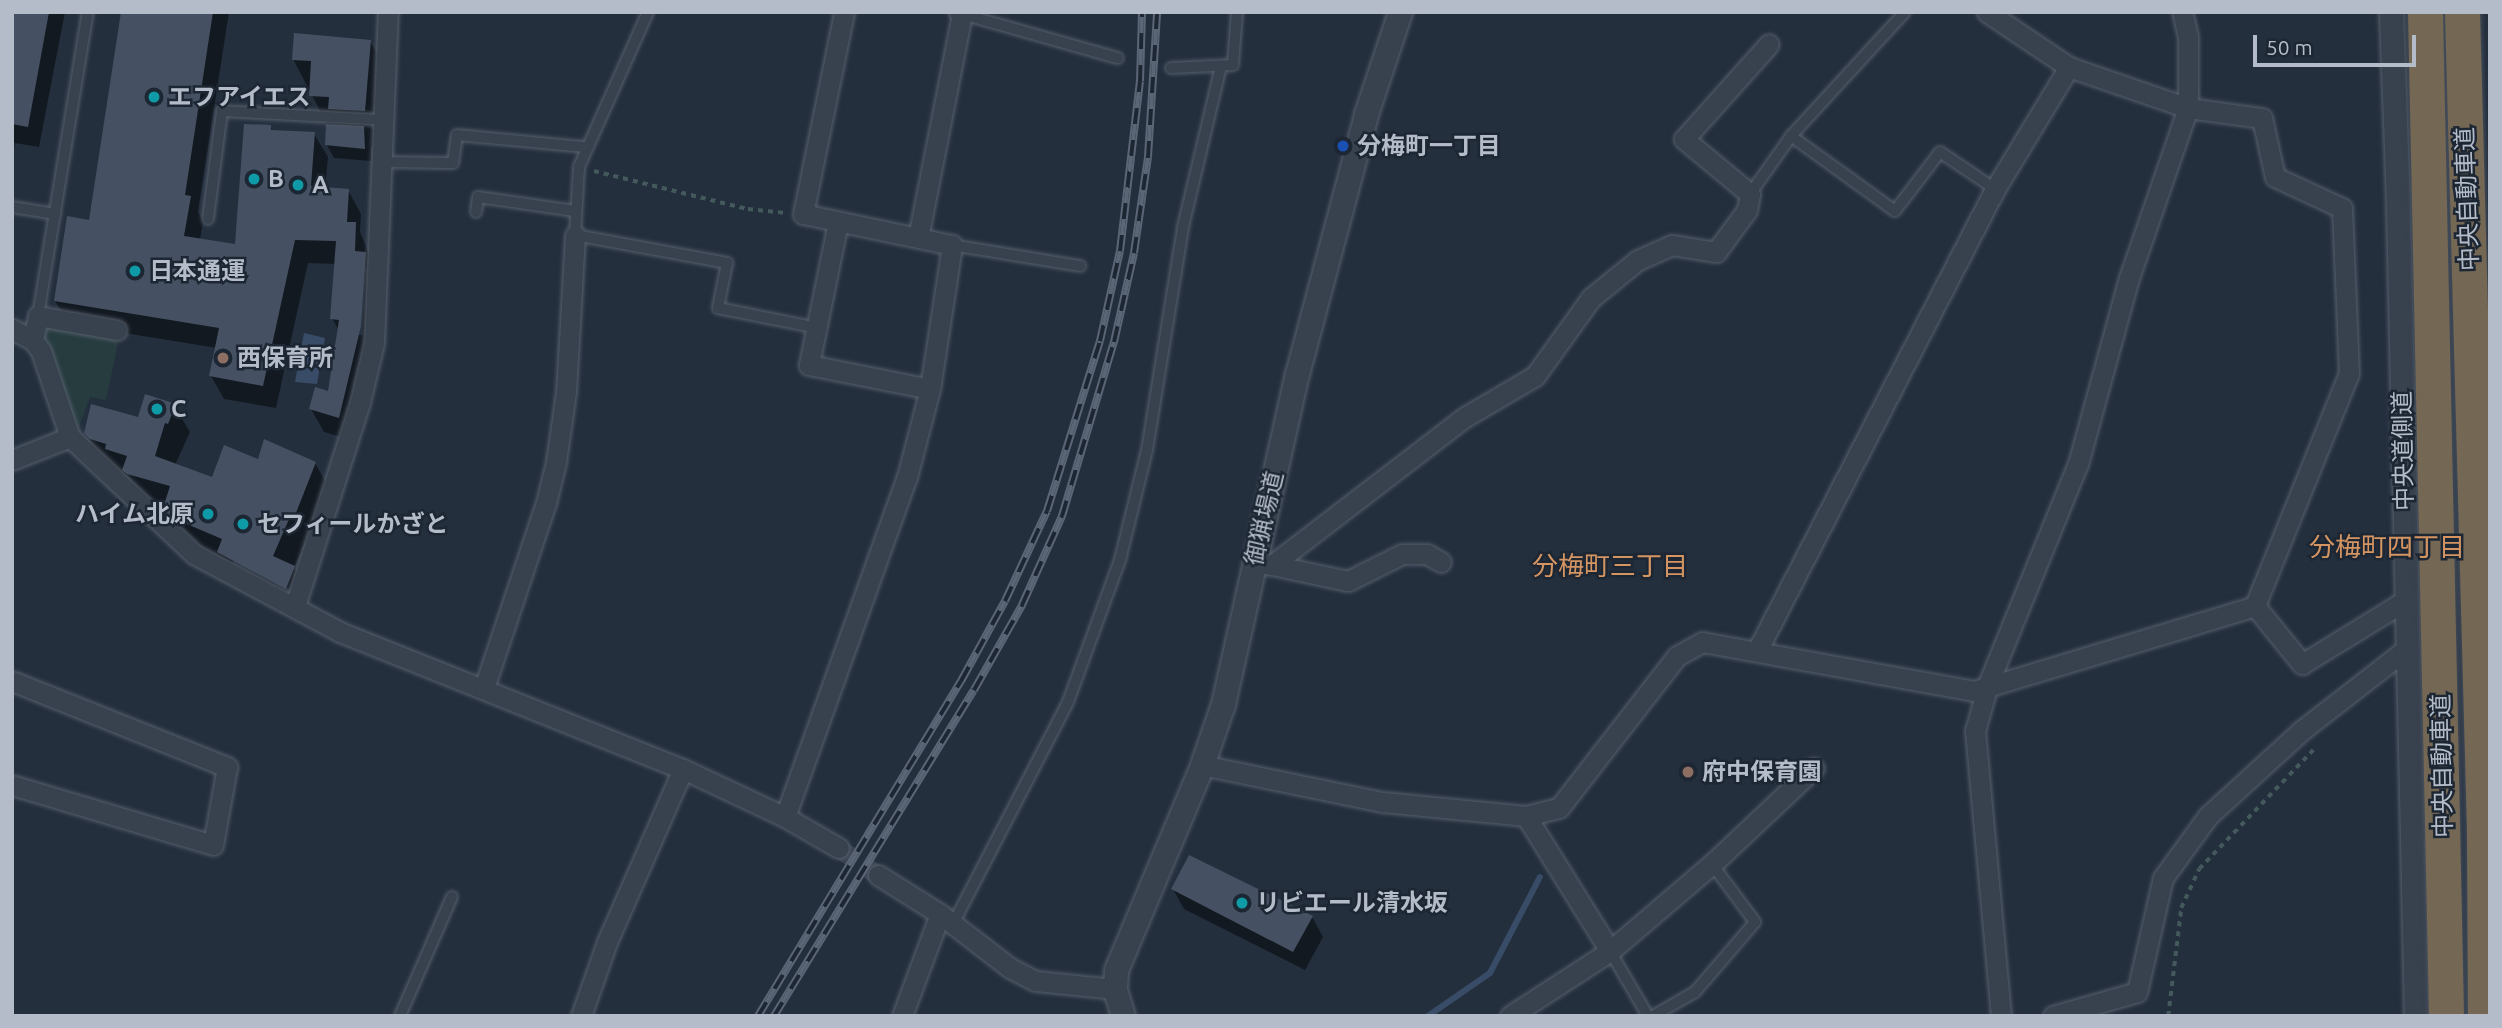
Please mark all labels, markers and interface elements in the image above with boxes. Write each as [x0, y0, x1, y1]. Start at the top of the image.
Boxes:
scale bar [2257, 21, 2420, 65]
text: 50 m [2266, 35, 2313, 59]
place label: エフアイエス [168, 83, 312, 111]
marker: エフアイエス [146, 89, 162, 105]
street label: 中央自動車道 [2450, 127, 2484, 271]
place label: 分梅町一丁目 [1357, 132, 1501, 160]
marker: 分梅町一丁目 [1335, 138, 1351, 154]
place label: B [268, 165, 284, 193]
marker: B [246, 171, 262, 187]
place label: A [312, 171, 329, 199]
marker: A [290, 177, 306, 193]
place label: 日本通運 [149, 257, 245, 285]
marker: 日本通運 [127, 263, 143, 279]
place label: 西保育所 [237, 344, 333, 372]
marker: 西保育所 [215, 350, 231, 366]
street label: 中央道側道 [2388, 391, 2418, 511]
place label: C [171, 395, 186, 423]
marker: C [149, 401, 165, 417]
street label: 御猟場道 [1239, 468, 1289, 568]
place label: ハイム北原 [74, 500, 194, 528]
marker: ハイム北原 [200, 506, 216, 522]
place label: セフィールかざと [257, 510, 449, 538]
marker: セフィールかざと [235, 516, 251, 532]
district label: 分梅町四丁目 [2309, 531, 2465, 563]
district label: 分梅町三丁目 [1532, 550, 1688, 582]
street label: 中央自動車道 [2426, 694, 2458, 838]
place label: 府中保育園 [1702, 758, 1822, 786]
marker: 府中保育園 [1680, 764, 1696, 780]
place label: リビエール清水坂 [1256, 889, 1448, 917]
marker: リビエール清水坂 [1234, 895, 1250, 911]

